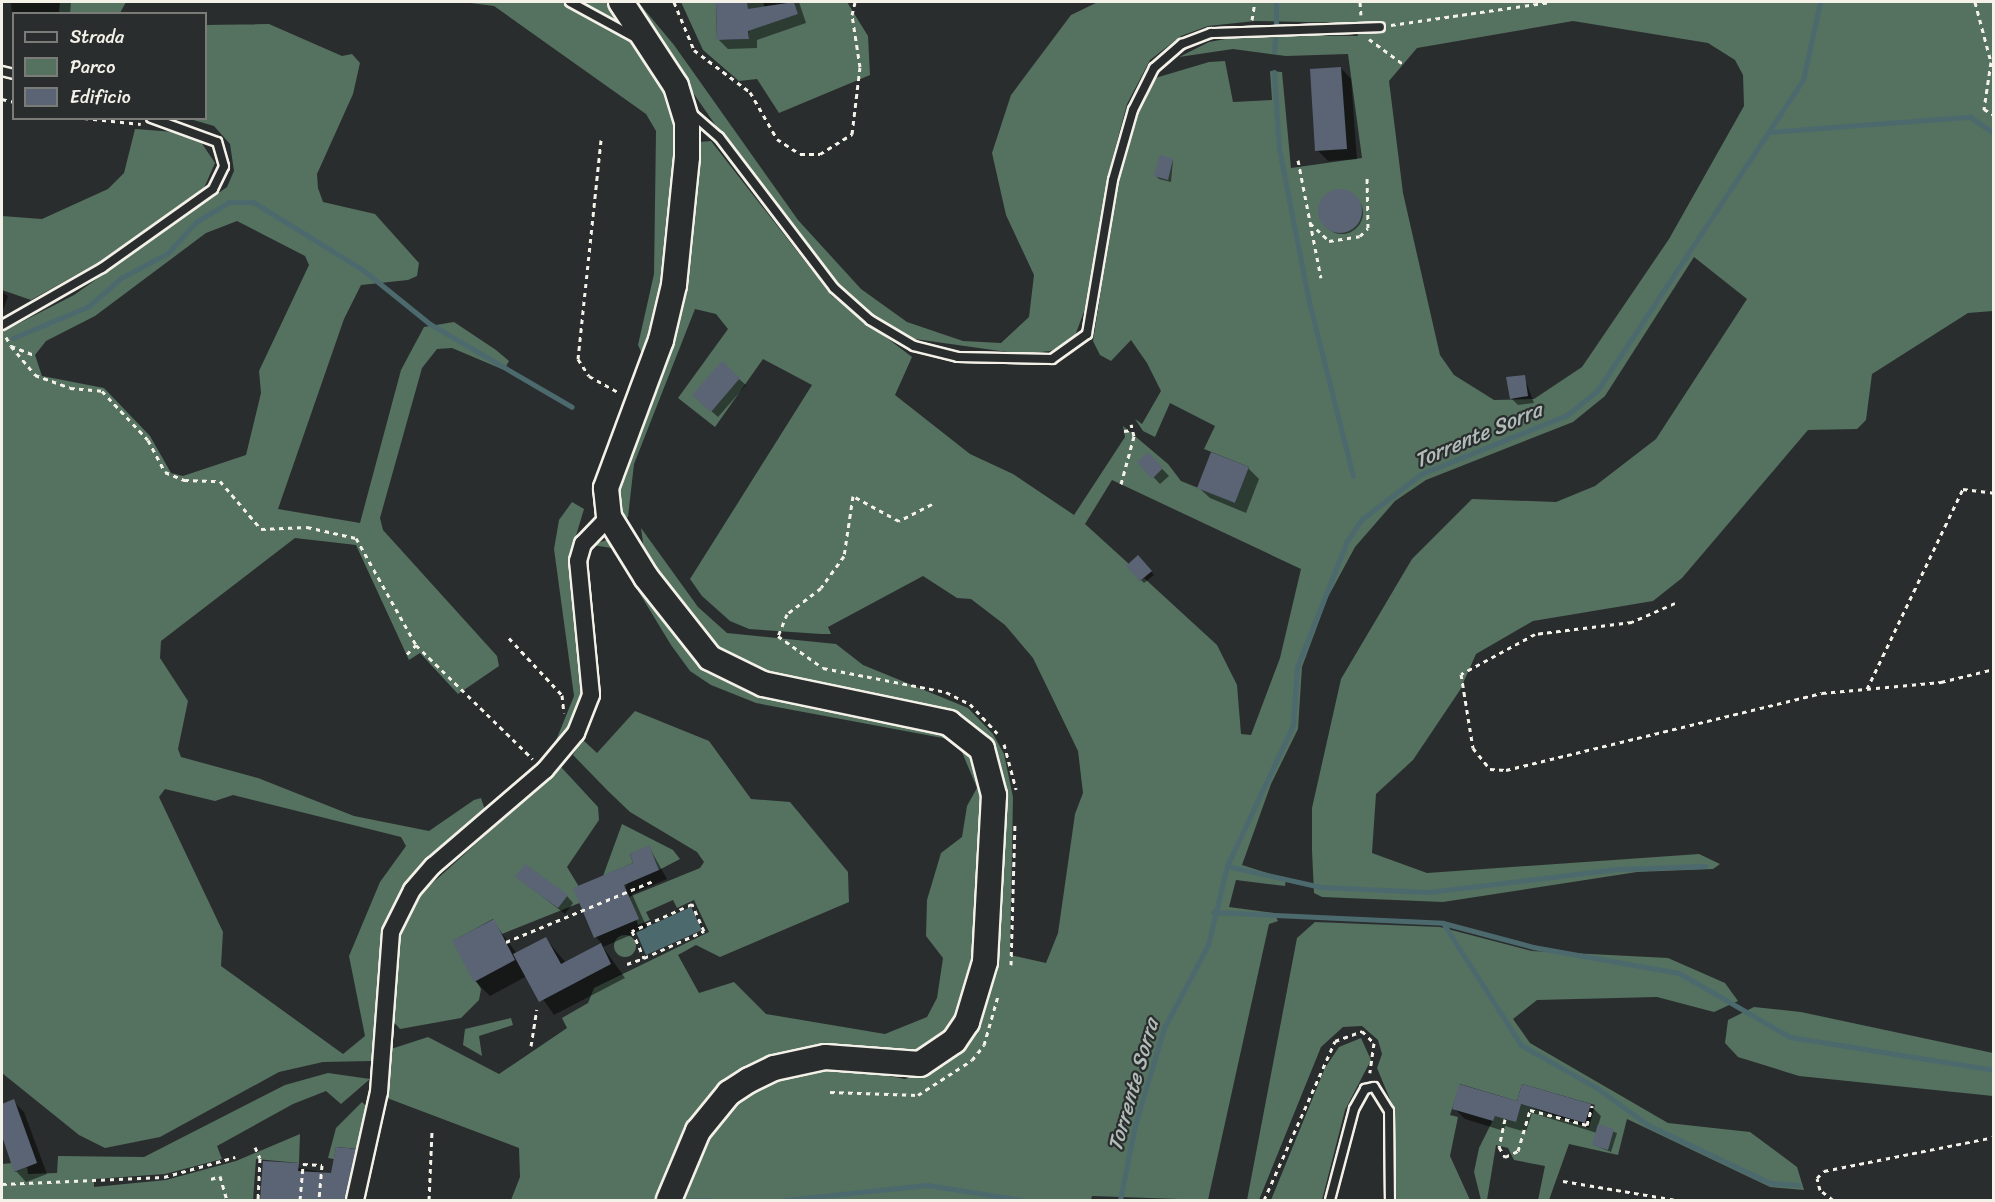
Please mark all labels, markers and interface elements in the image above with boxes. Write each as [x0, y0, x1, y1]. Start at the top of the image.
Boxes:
legend [12, 12, 207, 120]
text: Strada [70, 21, 124, 53]
text: Parco [70, 51, 115, 83]
text: Edificio [70, 81, 131, 113]
water label: Torrente Sorra [1410, 397, 1546, 473]
water label: Torrente Sorra [1102, 1016, 1164, 1154]

